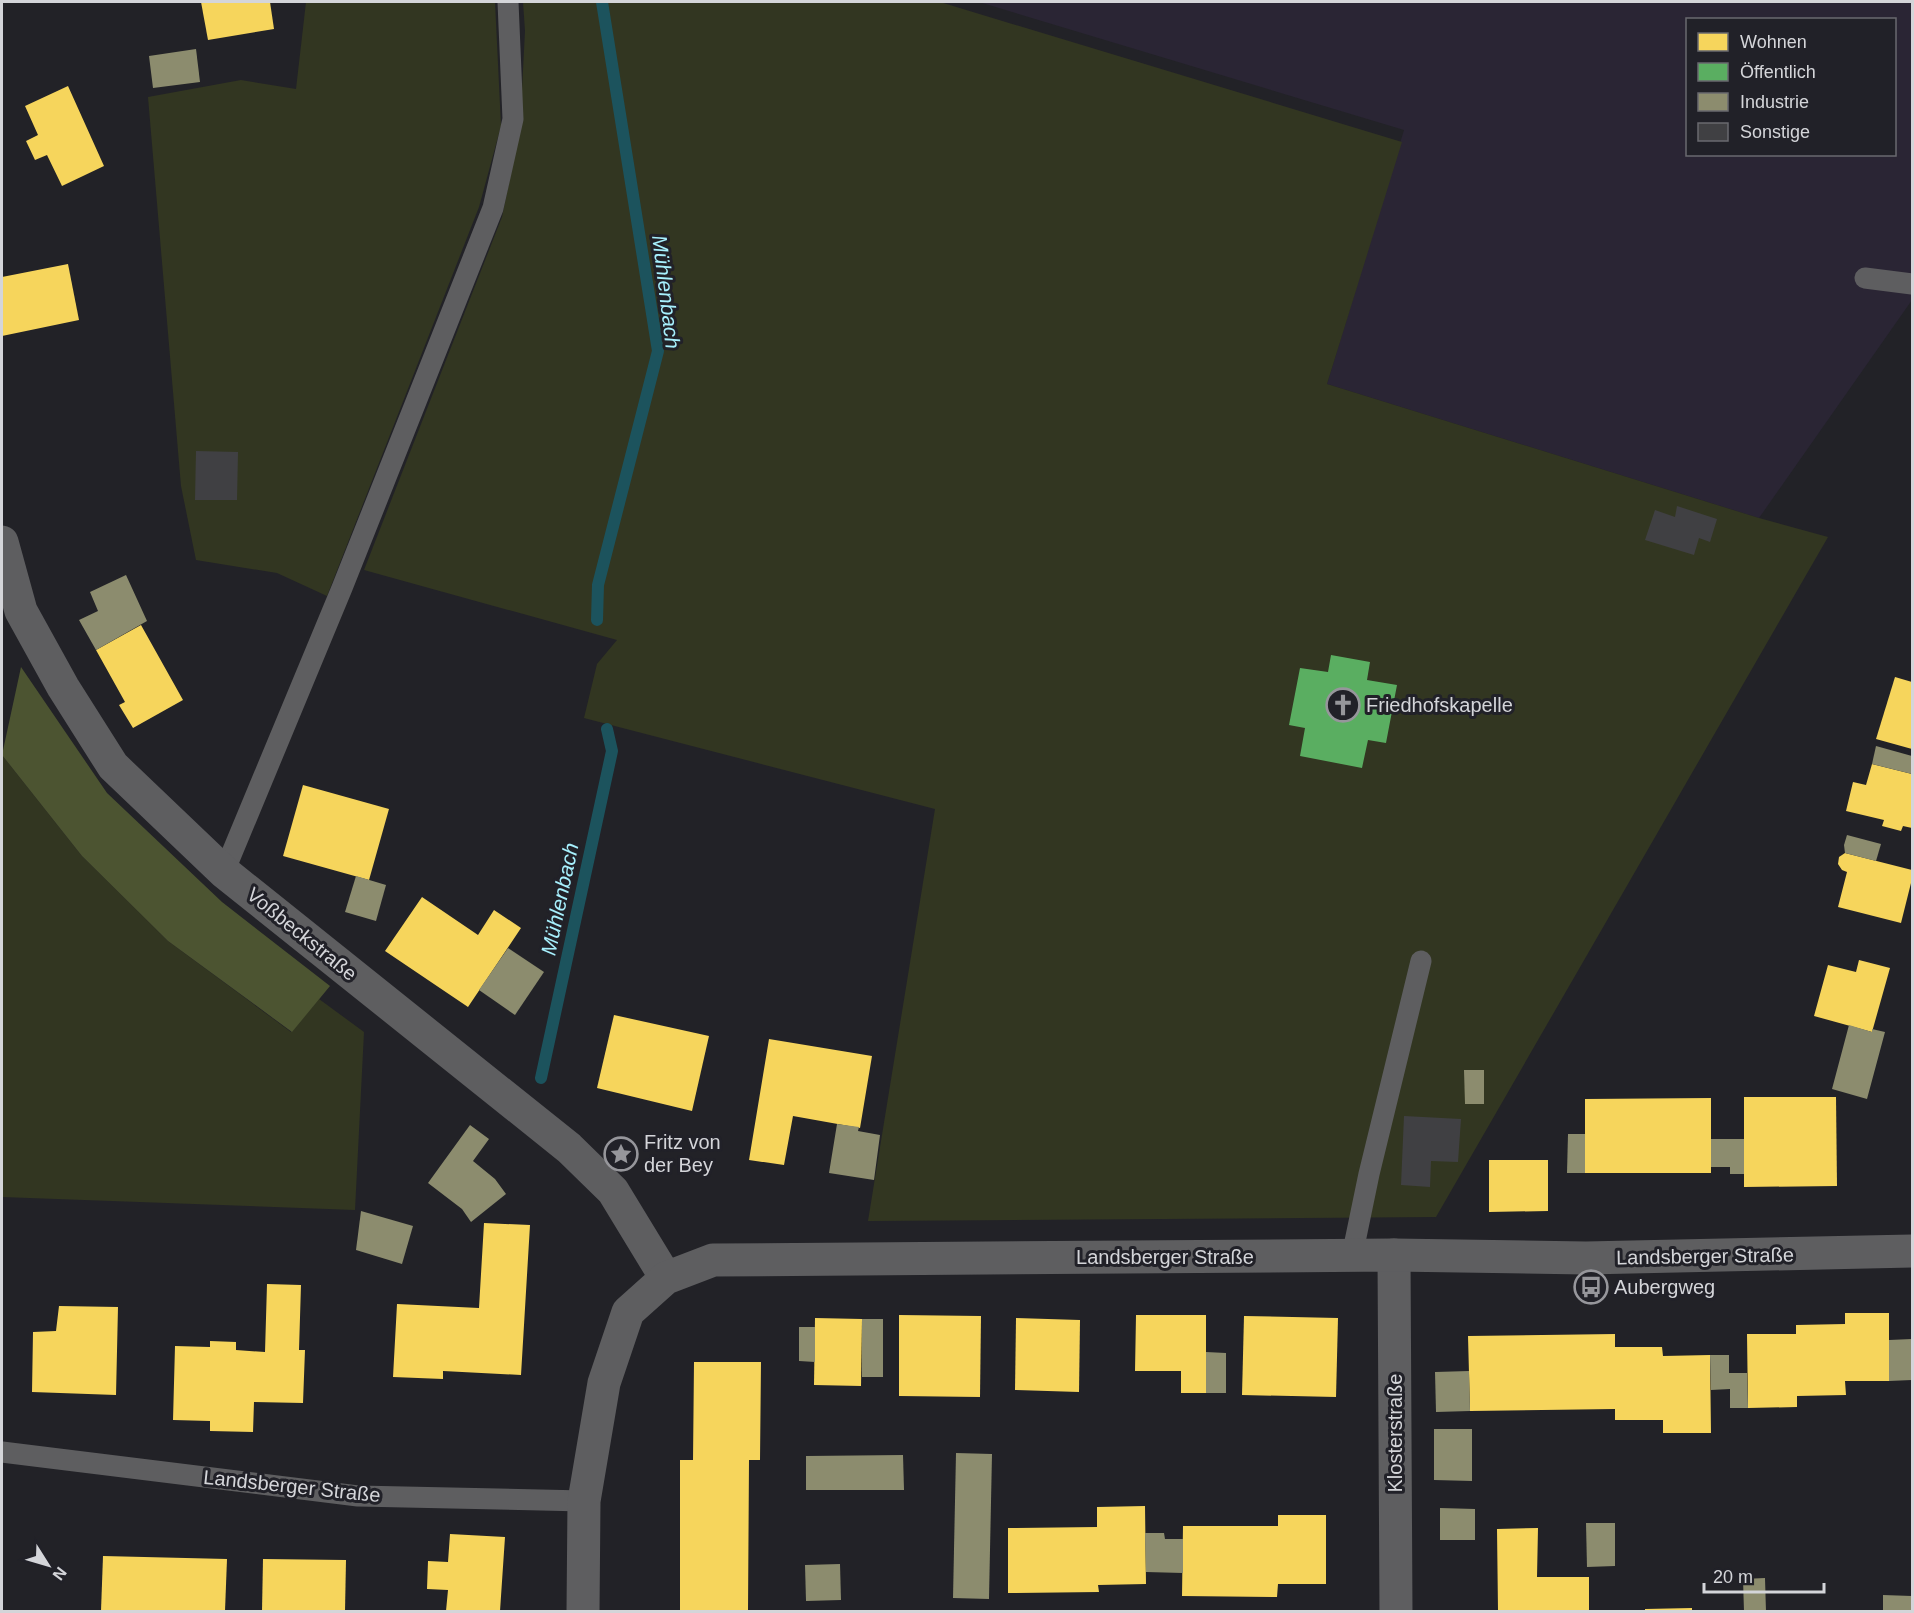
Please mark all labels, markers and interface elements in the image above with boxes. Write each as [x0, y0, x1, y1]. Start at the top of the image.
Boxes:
legend [1686, 18, 1896, 156]
text: Wohnen [1740, 32, 1807, 52]
text: Öffentlich [1740, 62, 1816, 82]
text: Industrie [1740, 92, 1809, 112]
text: Sonstige [1740, 122, 1810, 142]
water label: Mühlenbach [648, 234, 685, 350]
church icon: Friedhofskapelle [1325, 687, 1361, 723]
place label: Friedhofskapelle [1366, 694, 1513, 716]
water label: Mühlenbach [536, 841, 583, 957]
street label: Voßbeckstraße [243, 883, 361, 985]
place label: Fritz von der Bey [644, 1131, 721, 1176]
place icon: Fritz von der Bey [603, 1136, 639, 1172]
street label: Landsberger Straße [1616, 1243, 1794, 1269]
street label: Landsberger Straße [1076, 1246, 1254, 1268]
bus stop icon: Aubergweg [1573, 1269, 1609, 1305]
place label: Aubergweg [1614, 1276, 1715, 1298]
street label: Klosterstraße [1384, 1374, 1406, 1492]
street label: Landsberger Straße [202, 1466, 382, 1506]
north arrow [18, 1535, 78, 1595]
scale bar [1704, 1556, 1824, 1594]
text: N [49, 1564, 70, 1583]
text: 20 m [1713, 1567, 1753, 1587]

